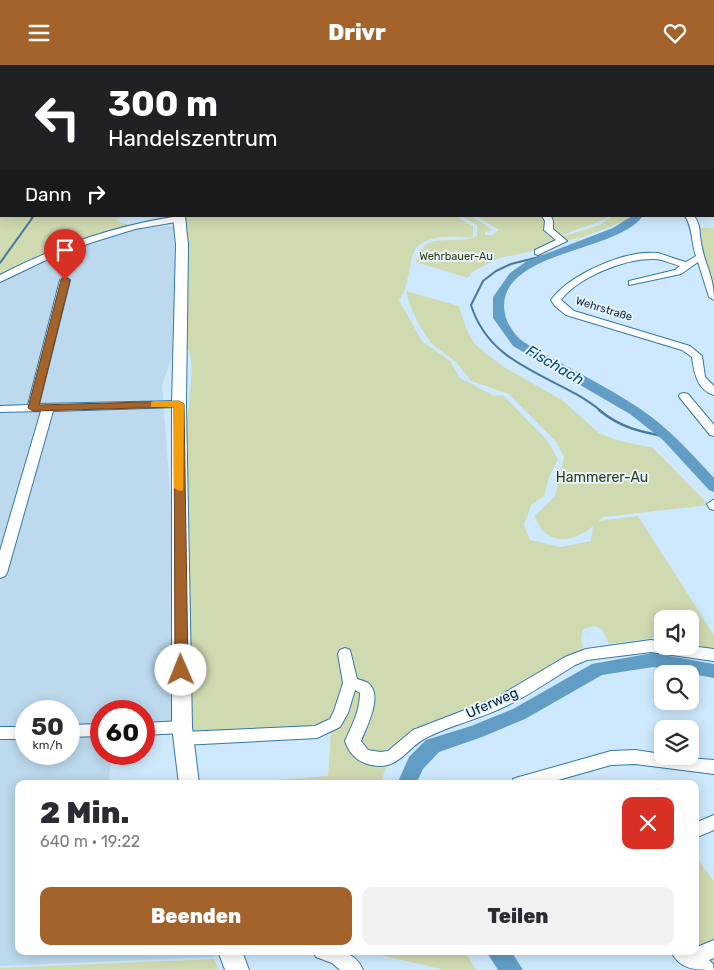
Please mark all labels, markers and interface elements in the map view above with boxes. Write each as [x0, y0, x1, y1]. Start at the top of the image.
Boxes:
icon: menu [25, 19, 53, 47]
text: Drivr [328, 19, 386, 46]
icon: heart [661, 19, 689, 47]
text: 300 m [108, 83, 218, 125]
icon: left [25, 85, 90, 150]
text: Handelszentrum [108, 125, 277, 152]
icon: right [82, 180, 110, 208]
text: Dann [25, 183, 72, 206]
pin [44, 229, 86, 280]
icon: arrive [51, 236, 79, 264]
park label: Wehrbauer-Au [419, 250, 493, 263]
street label: Wehrstraße [574, 294, 634, 324]
water label: Fischach [523, 341, 587, 389]
park label: Hammerer-Au [556, 469, 648, 486]
map controls [654, 610, 699, 765]
button: sound [654, 610, 699, 655]
position arrow [154, 643, 206, 695]
button: search [654, 665, 699, 710]
street label: Uferweg [463, 684, 521, 722]
speed limit sign: 60 [90, 700, 155, 765]
text: 50 [31, 712, 64, 741]
button: layers [654, 720, 699, 765]
text: km/h [33, 738, 62, 752]
text: 2 Min. [40, 795, 129, 831]
button: close [622, 797, 674, 849]
text: 640 m · 19:22 [40, 832, 140, 851]
button: Beenden [40, 887, 352, 945]
button: Teilen [362, 887, 674, 945]

